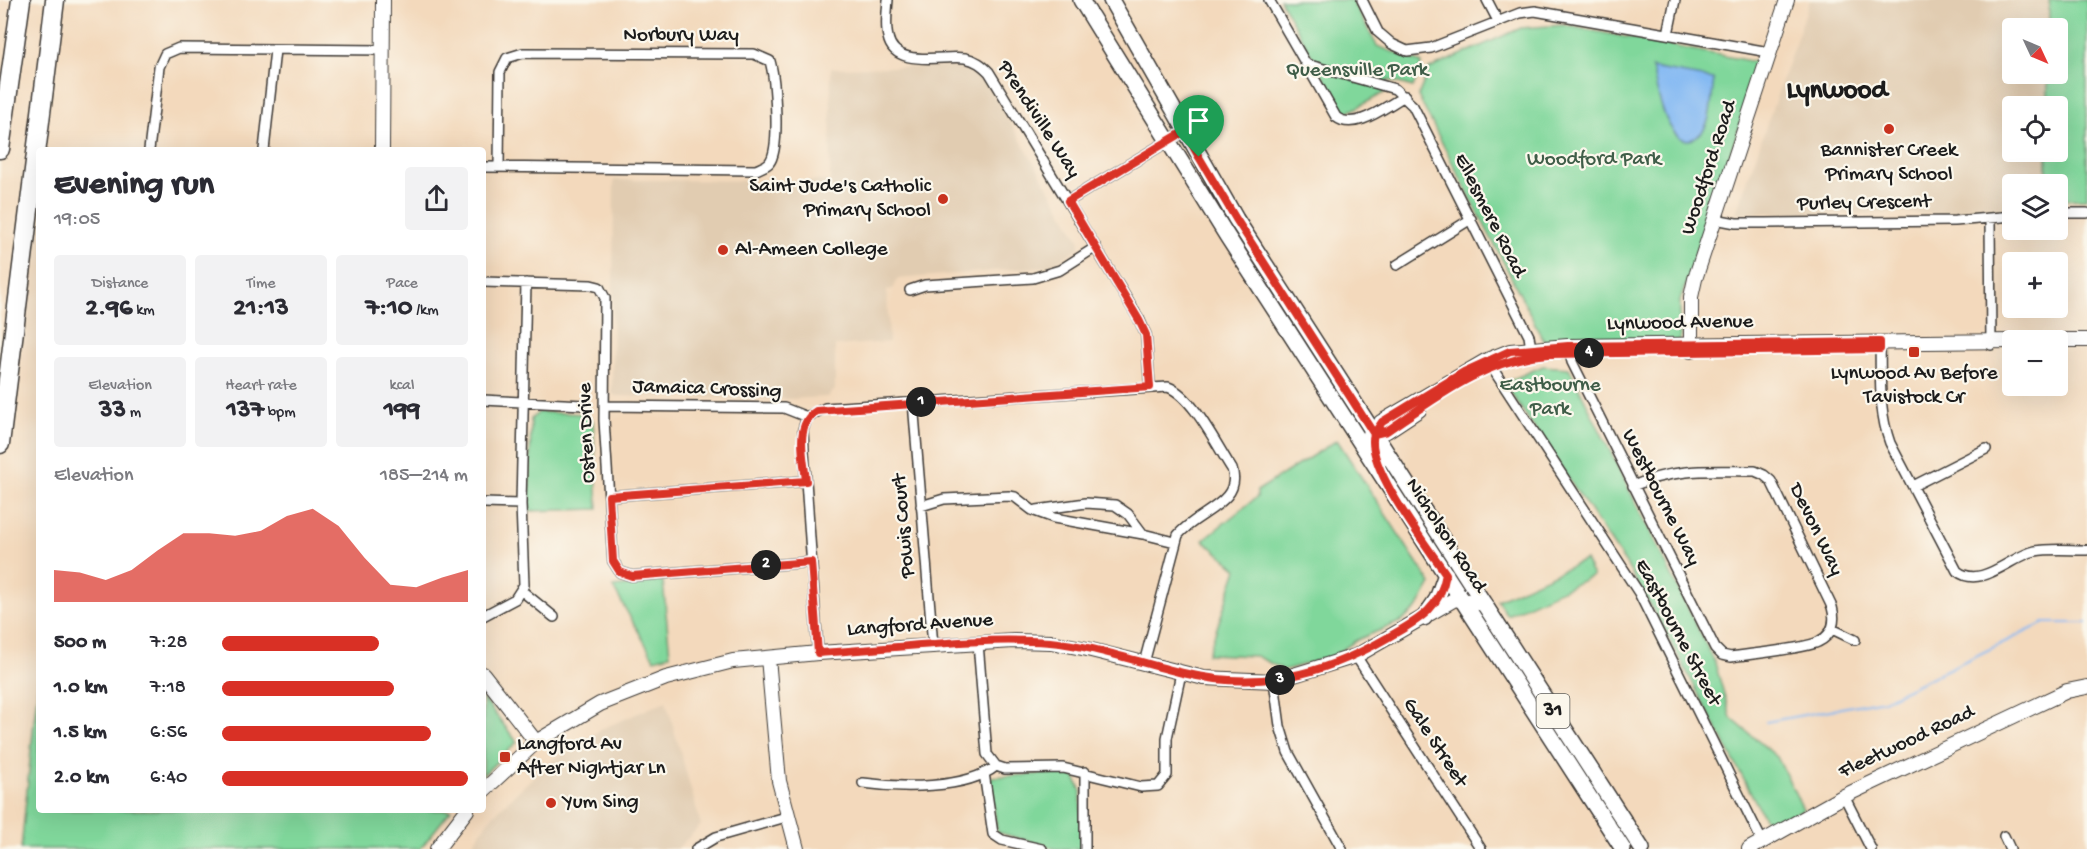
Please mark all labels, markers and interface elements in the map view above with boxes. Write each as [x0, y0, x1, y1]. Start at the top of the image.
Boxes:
north arrow [2002, 18, 2068, 84]
map controls [2002, 18, 2068, 396]
street label: Norbury Way [623, 24, 739, 49]
street label: Prendiville Way [990, 56, 1085, 184]
park label: Queensville Park [1286, 59, 1431, 84]
district label: Lynwood [1787, 76, 1891, 108]
pin [1173, 95, 1224, 157]
street label: Woodford Road [1676, 96, 1744, 238]
button: locate [2002, 96, 2068, 162]
icon: arrive [1182, 104, 1215, 137]
marker: Bannister Creek Primary School [1882, 122, 1896, 136]
place label: Bannister Creek Primary School [1820, 139, 1960, 188]
park label: Woodford Park [1527, 148, 1664, 173]
street label: Ellesmere Road [1447, 150, 1532, 284]
text: Evening run [54, 167, 214, 205]
button: share [405, 167, 468, 230]
button: layers [2002, 174, 2068, 240]
place label: Saint Jude's Catholic Primary School [749, 175, 932, 224]
street label: Purley Crescent [1796, 190, 1933, 218]
marker: Saint Jude's Catholic Primary School [936, 192, 950, 206]
text: 19:05 [54, 209, 100, 232]
place label: Al-Ameen College [735, 238, 889, 263]
marker: Al-Ameen College [716, 243, 730, 257]
button: + [2002, 252, 2068, 318]
text: Distance [92, 275, 148, 294]
text: Time [246, 275, 276, 294]
text: Pace [386, 275, 418, 294]
text: 2.96 [85, 294, 132, 325]
text: 21:13 [233, 294, 289, 325]
text: 7:10 [365, 294, 412, 325]
text: km [132, 302, 155, 321]
text: /km [412, 302, 439, 321]
street label: Lynwood Avenue [1607, 310, 1755, 338]
button: − [2002, 330, 2068, 396]
pin: 4 [1574, 338, 1604, 368]
text: 4 [1585, 343, 1593, 362]
marker: Lynwood Av Before Tavistock Cr [1907, 345, 1921, 359]
place label: Lynwood Av Before Tavistock Cr [1830, 362, 1999, 411]
park label: Eastbourne Park [1499, 374, 1602, 423]
street label: Jamaica Crossing [632, 375, 782, 405]
text: Elevation [88, 377, 152, 396]
text: Heart rate [225, 377, 297, 396]
text: kcal [390, 377, 414, 396]
street label: Osten Drive [574, 381, 602, 484]
pin: 1 [906, 387, 936, 417]
text: 1 [918, 392, 924, 411]
text: 33 [99, 396, 126, 427]
text: 137 [227, 396, 264, 427]
text: 199 [384, 396, 420, 427]
text: m [126, 404, 141, 423]
text: bpm [264, 404, 295, 423]
street label: Westbourne Way [1615, 426, 1705, 570]
text: Elevation [54, 465, 134, 488]
text: 185–214 m [380, 465, 468, 488]
street label: Powis Court [888, 471, 922, 580]
street label: Nicholson Road [1399, 474, 1492, 599]
street label: Devon Way [1781, 478, 1848, 580]
pin: 2 [751, 550, 781, 580]
text: 2 [762, 555, 770, 574]
street label: Eastbourne Street [1628, 556, 1727, 713]
street label: Langford Avenue [846, 608, 995, 644]
text: 500 m [54, 632, 106, 655]
text: 7:28 [150, 632, 187, 655]
pin: 3 [1265, 665, 1295, 695]
text: 3 [1276, 670, 1284, 689]
text: 1.0 km [54, 677, 108, 700]
text: 7:18 [150, 677, 186, 700]
street label: Gale Street [1396, 694, 1473, 794]
road number: 31 [1536, 694, 1570, 728]
street label: Fleetwood Road [1834, 700, 1980, 786]
text: 1.5 km [54, 722, 107, 745]
text: 6:56 [150, 722, 187, 745]
place label: Langford Av After Nightjar Ln [517, 733, 666, 782]
marker: Langford Av After Nightjar Ln [498, 750, 512, 764]
text: 2.0 km [54, 767, 109, 790]
text: 6:40 [150, 767, 187, 790]
place label: Yum Sing [561, 791, 639, 816]
marker: Yum Sing [544, 796, 558, 810]

